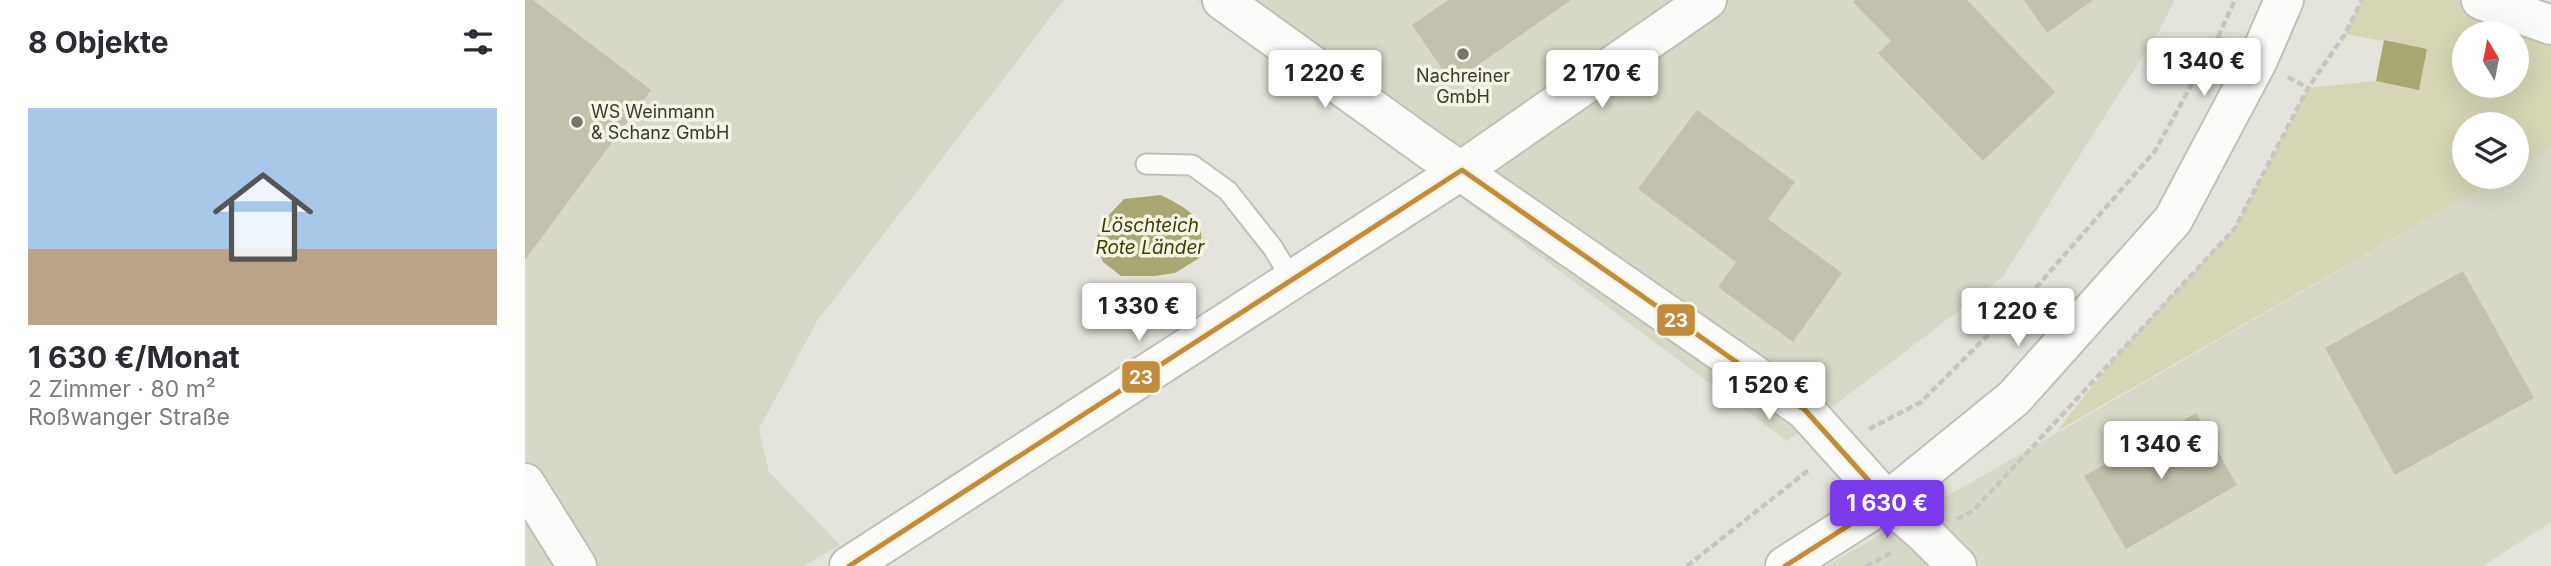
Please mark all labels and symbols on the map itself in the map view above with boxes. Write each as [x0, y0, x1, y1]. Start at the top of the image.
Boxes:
north arrow [2452, 21, 2529, 98]
pin: 1 340 € [2139, 38, 2269, 98]
marker: Nachreiner GmbH [1455, 46, 1471, 62]
pin: 1 220 € [1260, 50, 1390, 110]
pin: 2 170 € [1537, 50, 1667, 110]
place label: Nachreiner GmbH [1416, 65, 1510, 107]
place label: WS Weinmann & Schanz GmbH [591, 101, 729, 143]
marker: WS Weinmann & Schanz GmbH [569, 114, 585, 130]
water label: Löschteich Rote Länder [1095, 214, 1205, 259]
pin: 1 330 € [1074, 284, 1204, 343]
pin: 1 220 € [1953, 288, 2083, 348]
line badge: 23 [1656, 303, 1696, 337]
text: 23 [1664, 309, 1688, 332]
line badge: 23 [1121, 360, 1161, 394]
pin: 1 520 € [1704, 362, 1834, 422]
text: 23 [1129, 366, 1153, 389]
pin: 1 340 € [2096, 421, 2226, 481]
pin: 1 630 € [1822, 480, 1952, 540]

